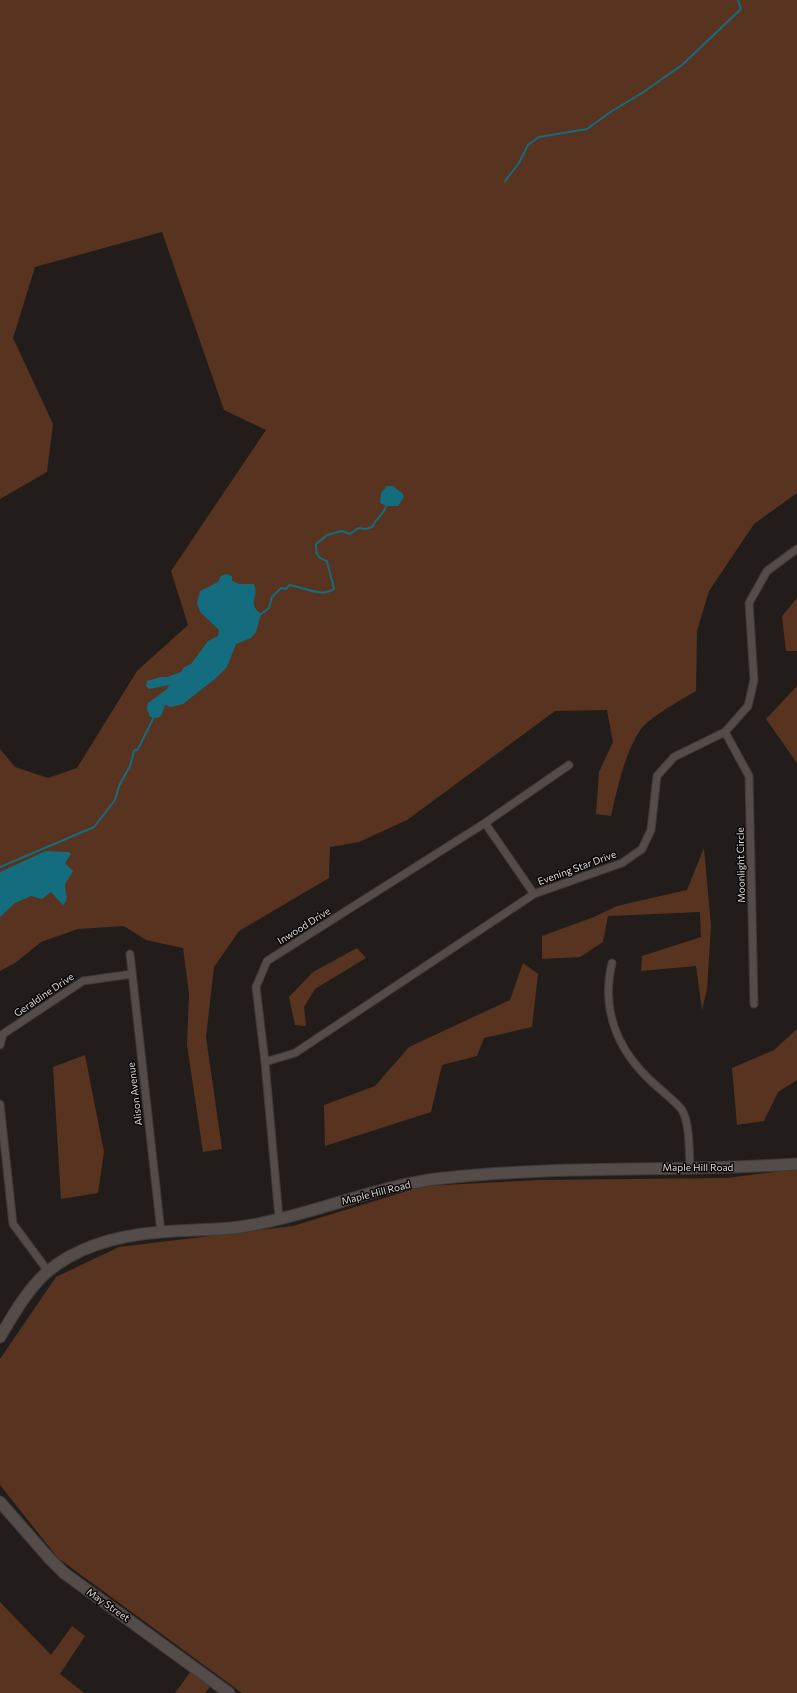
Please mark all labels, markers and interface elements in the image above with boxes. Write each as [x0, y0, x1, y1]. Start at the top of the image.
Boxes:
street label: Moonlight Circle [734, 827, 748, 903]
street label: Evening Star Drive [536, 848, 618, 888]
street label: Inwood Drive [275, 905, 333, 947]
street label: Geraldine Drive [12, 971, 76, 1019]
street label: Alison Avenue [125, 1062, 145, 1126]
street label: Maple Hill Road [663, 1162, 733, 1174]
street label: Maple Hill Road [340, 1179, 412, 1207]
street label: May Street [84, 1586, 132, 1624]

